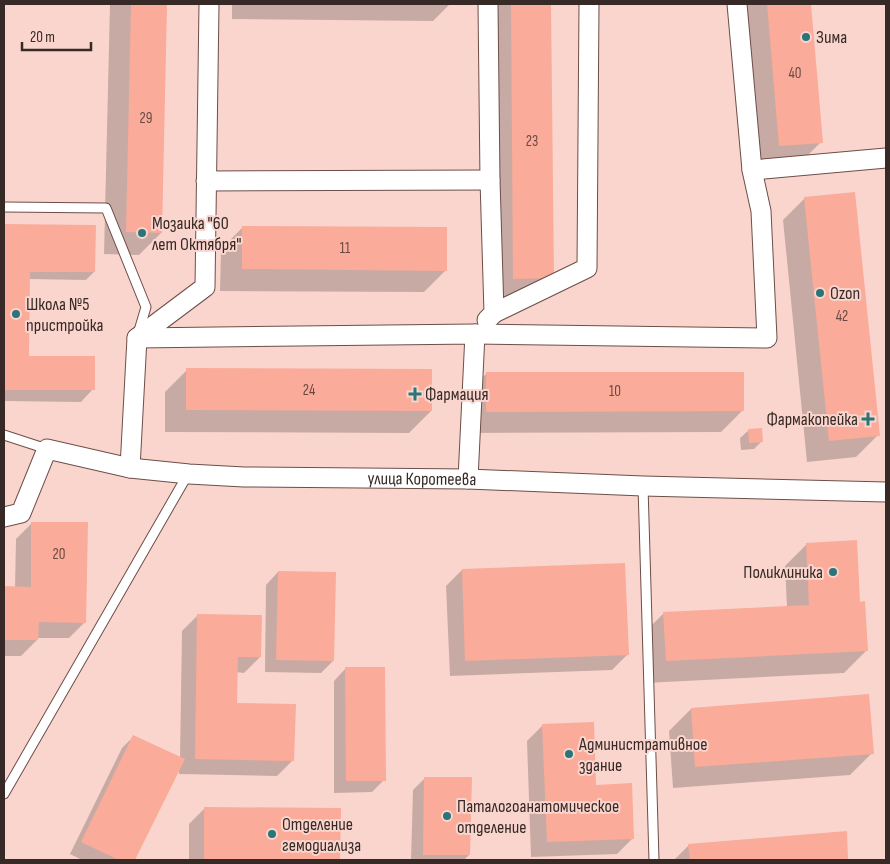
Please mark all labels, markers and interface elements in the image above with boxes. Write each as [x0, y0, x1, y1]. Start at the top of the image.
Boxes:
scale bar [22, 20, 91, 52]
place label: Зима [816, 27, 847, 48]
text: 20 m [30, 28, 55, 47]
marker: Зима [800, 31, 812, 43]
house number: 40 [789, 64, 801, 83]
house number: 29 [140, 109, 152, 128]
house number: 23 [526, 132, 538, 151]
place label: Мозаика "60 лет Октября" [152, 213, 242, 255]
marker: Мозаика "60 лет Октября" [136, 227, 148, 239]
house number: 11 [340, 239, 351, 258]
place label: Ozon [830, 283, 860, 304]
marker: Ozon [814, 287, 826, 299]
place label: Школа №5 пристройка [26, 294, 103, 336]
house number: 42 [836, 307, 848, 326]
marker: Школа №5 пристройка [10, 308, 22, 320]
house number: 24 [303, 381, 315, 400]
house number: 10 [609, 382, 621, 401]
place label: Фармация [425, 384, 489, 405]
marker: Фармация [409, 388, 421, 400]
place label: Фармакопейка [766, 409, 858, 430]
marker: Фармакопейка [862, 413, 874, 425]
street label: улица Коротеева [367, 468, 477, 490]
house number: 20 [53, 545, 65, 564]
place label: Поликлиника [743, 562, 823, 583]
marker: Поликлиника [827, 566, 839, 578]
place label: Административное здание [578, 734, 708, 776]
marker: Административное здание [563, 748, 575, 760]
place label: Паталогоанатомическое отделение [457, 796, 619, 838]
marker: Паталогоанатомическое отделение [441, 810, 453, 822]
place label: Отделение гемодиализа [282, 814, 361, 856]
marker: Отделение гемодиализа [266, 828, 278, 840]

